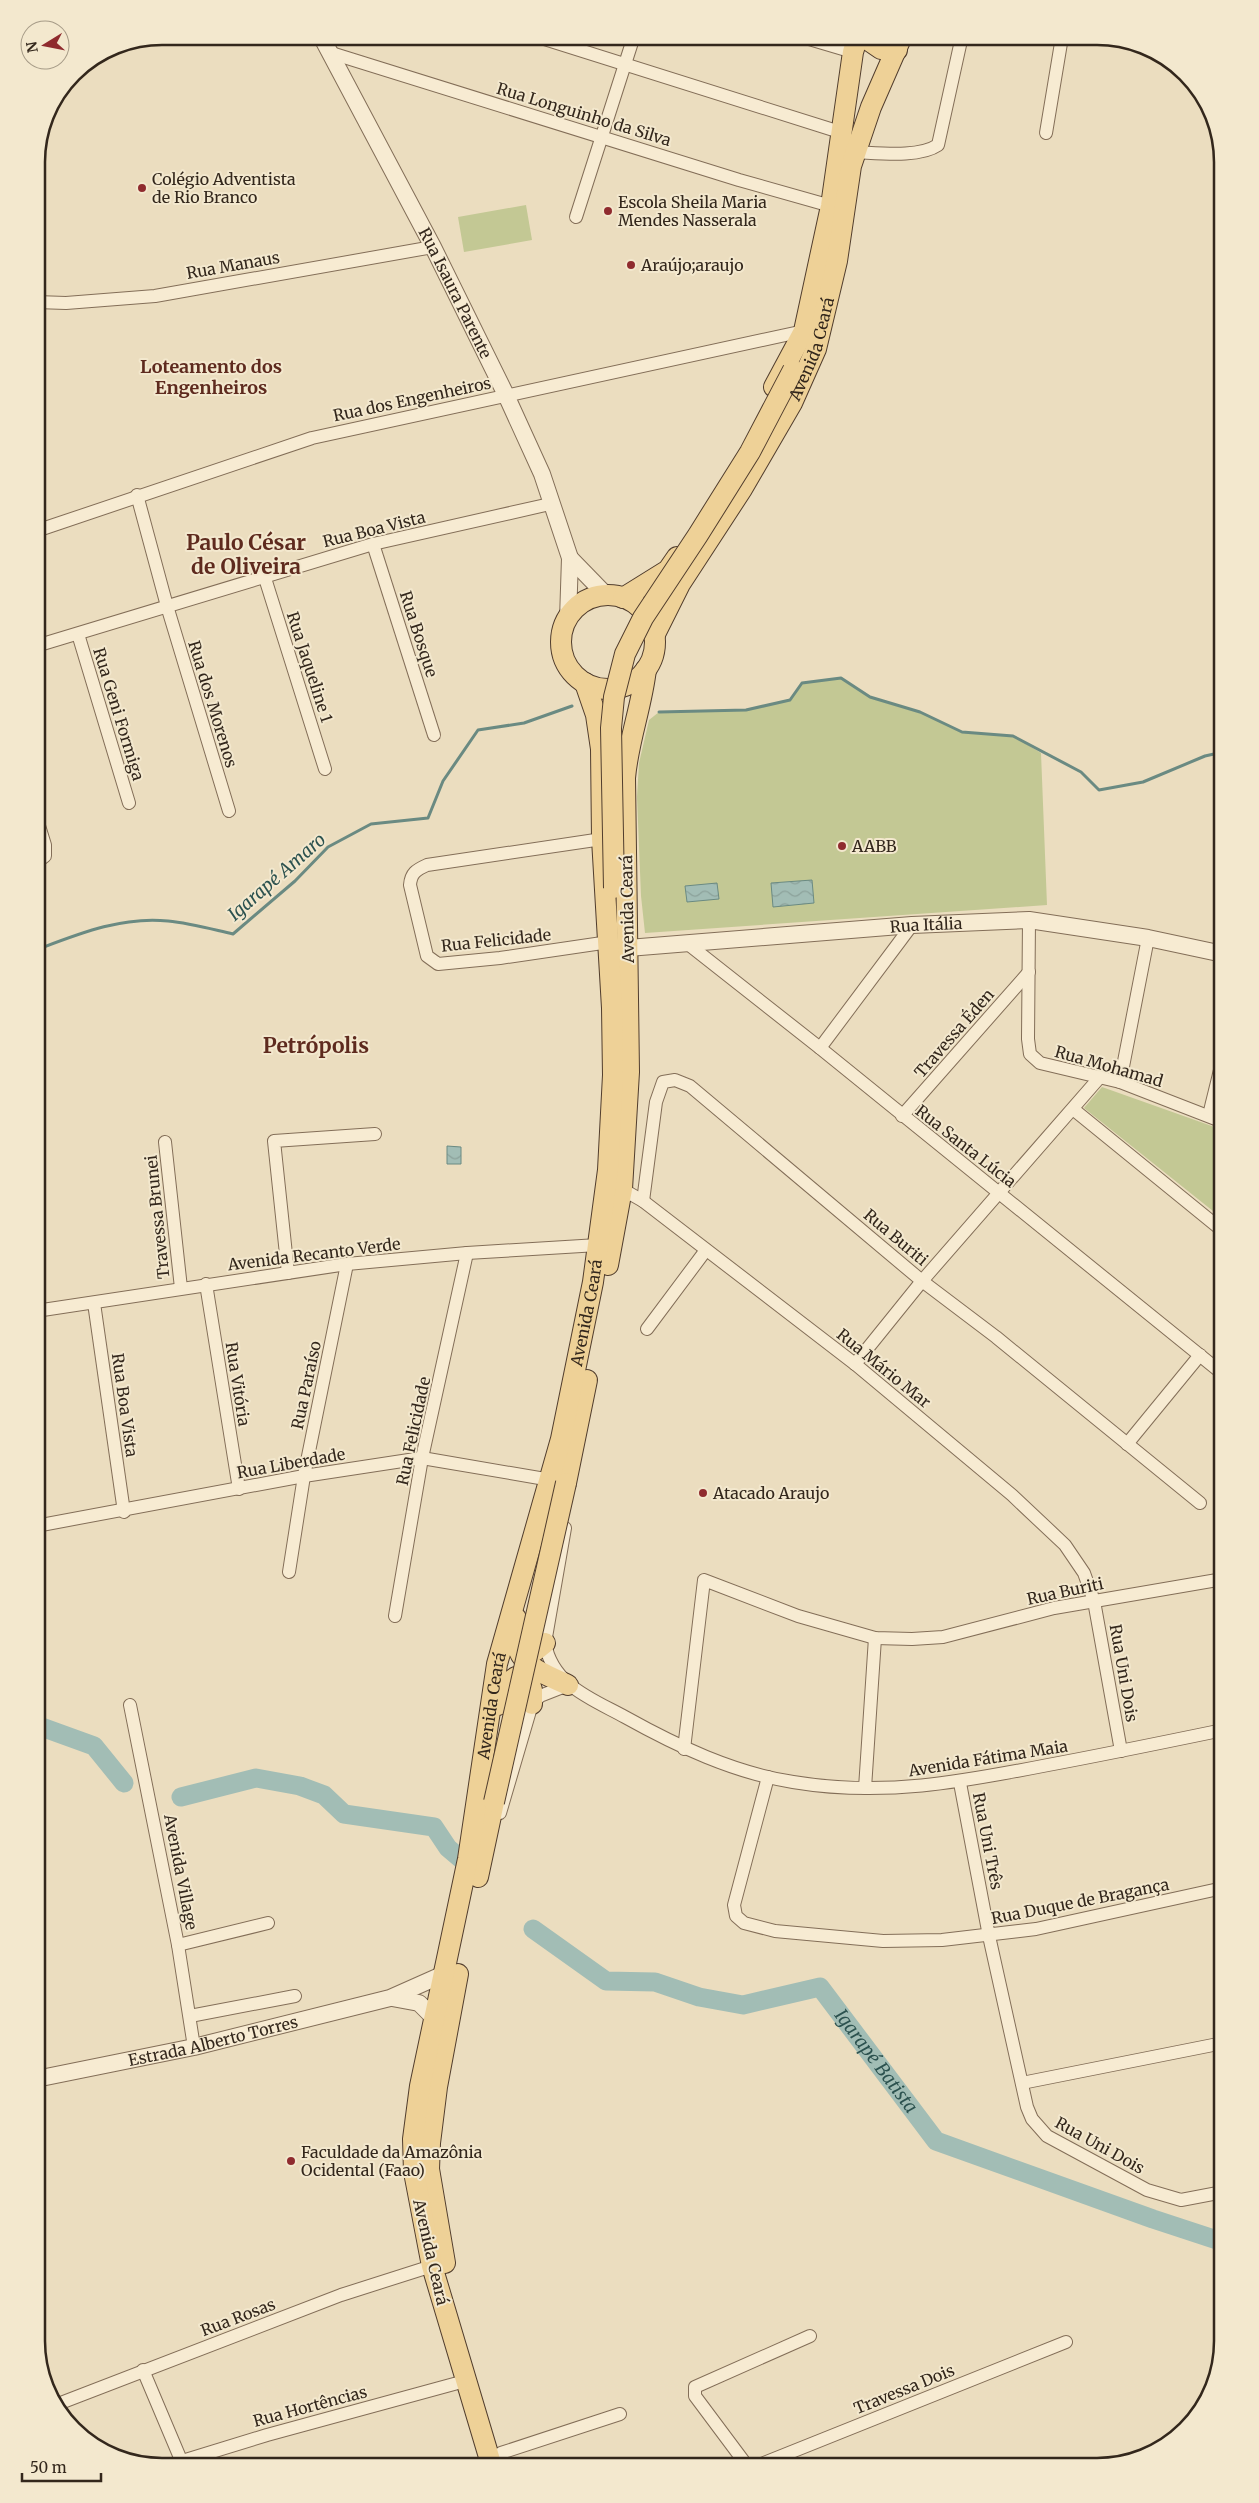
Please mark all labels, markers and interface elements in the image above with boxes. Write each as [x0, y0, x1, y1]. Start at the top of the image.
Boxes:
north arrow [20, 20, 70, 70]
text: N [22, 40, 42, 54]
street label: Rua Longuinho da Silva [494, 78, 674, 150]
place label: Colégio Adventista de Rio Branco [152, 169, 296, 207]
marker: Colégio Adventista de Rio Branco [136, 182, 148, 194]
place label: Escola Sheila Maria Mendes Nasserala [618, 192, 767, 230]
marker: Escola Sheila Maria Mendes Nasserala [602, 205, 614, 217]
street label: Rua Isaura Parente [415, 224, 496, 362]
street label: Rua Manaus [185, 247, 281, 283]
place label: Araújo;araujo [640, 255, 744, 275]
marker: Araújo;araujo [625, 259, 637, 271]
street label: Avenida Ceará [784, 295, 838, 404]
district label: Loteamento dos Engenheiros [140, 355, 282, 399]
street label: Rua dos Engenheiros [331, 372, 493, 426]
street label: Rua Boa Vista [321, 507, 428, 551]
district label: Paulo César de Oliveira [186, 529, 306, 580]
street label: Rua Bosque [396, 588, 442, 680]
street label: Rua Jaqueline 1 [283, 609, 337, 725]
street label: Rua dos Morenos [184, 638, 242, 770]
street label: Rua Geni Formiga [89, 645, 149, 783]
water label: Igarapé Amaro [223, 828, 330, 925]
place label: AABB [851, 836, 897, 856]
marker: AABB [836, 840, 848, 852]
street label: Avenida Ceará [616, 854, 638, 964]
street label: Rua Itália [889, 913, 963, 937]
street label: Rua Felicidade [440, 924, 552, 956]
street label: Travessa Éden [910, 984, 998, 1082]
district label: Petrópolis [263, 1032, 369, 1059]
street label: Rua Mohamad [1053, 1041, 1166, 1091]
street label: Rua Santa Lúcia [912, 1100, 1021, 1192]
street label: Travessa Brunei [141, 1154, 173, 1280]
street label: Rua Buriti [860, 1204, 932, 1270]
street label: Avenida Recanto Verde [225, 1233, 402, 1275]
street label: Avenida Ceará [566, 1258, 606, 1369]
street label: Rua Mário Mar [833, 1324, 935, 1412]
street label: Rua Paraíso [287, 1339, 325, 1431]
street label: Rua Vitória [221, 1340, 255, 1428]
street label: Rua Boa Vista [108, 1352, 142, 1459]
street label: Rua Felicidade [392, 1375, 434, 1487]
street label: Rua Liberdade [235, 1444, 347, 1482]
place label: Atacado Araujo [712, 1483, 829, 1503]
marker: Atacado Araujo [697, 1487, 709, 1499]
street label: Rua Buriti [1025, 1573, 1105, 1609]
street label: Rua Uni Dois [1106, 1622, 1142, 1724]
street label: Avenida Ceará [473, 1649, 510, 1762]
street label: Avenida Fátima Maia [906, 1735, 1070, 1781]
street label: Rua Uni Três [969, 1791, 1007, 1891]
street label: Avenida Village [160, 1811, 202, 1932]
street label: Rua Duque de Bragança [989, 1874, 1171, 1928]
water label: Igarapé Batista [830, 2005, 923, 2118]
street label: Estrada Alberto Torres [126, 2011, 300, 2070]
street label: Rua Uni Dois [1052, 2112, 1148, 2178]
place label: Faculdade da Amazônia Ocidental (Faao) [301, 2142, 483, 2180]
marker: Faculdade da Amazônia Ocidental (Faao) [285, 2155, 297, 2167]
street label: Avenida Ceará [409, 2196, 453, 2307]
street label: Rua Rosas [198, 2294, 278, 2340]
street label: Travessa Dois [851, 2360, 957, 2418]
street label: Rua Hortências [251, 2381, 369, 2431]
scale bar [22, 2450, 101, 2482]
text: 50 m [30, 2458, 67, 2477]

